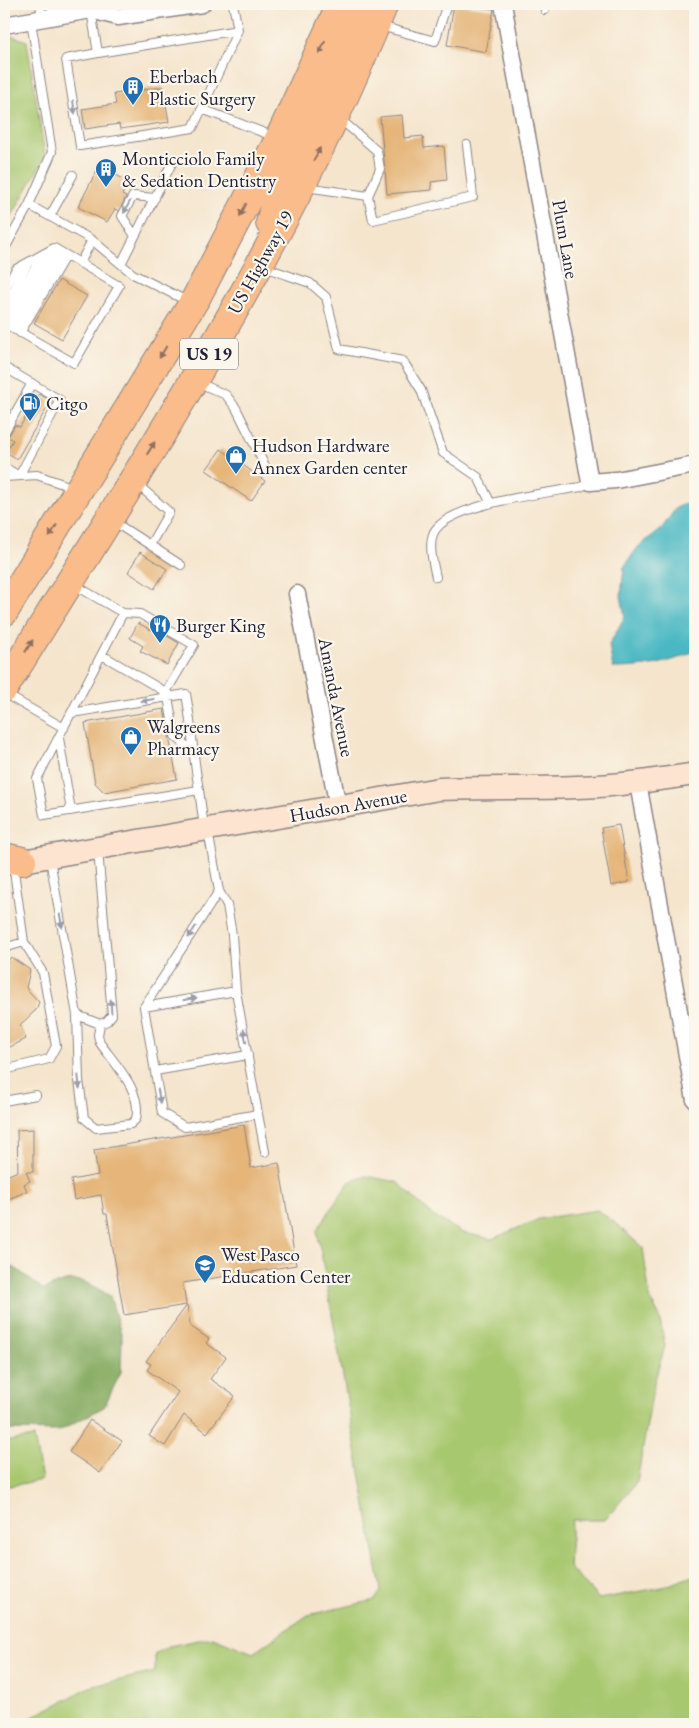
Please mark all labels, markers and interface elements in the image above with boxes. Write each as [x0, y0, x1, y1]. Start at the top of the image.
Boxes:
one-way arrow [318, 41, 326, 56]
place label: Eberbach Plastic Surgery [149, 64, 256, 111]
building icon: Eberbach Plastic Surgery [121, 75, 145, 106]
one-way arrow [70, 99, 78, 115]
place label: Monticciolo Family & Sedation Dentistry [122, 146, 277, 193]
one-way arrow [313, 147, 321, 161]
building icon: Monticciolo Family & Sedation Dentistry [94, 157, 118, 188]
street label: Plum Lane [546, 198, 585, 281]
one-way arrow [123, 200, 131, 214]
one-way arrow [239, 203, 247, 218]
street label: US Highway 19 [222, 206, 299, 318]
road number: US 19 [180, 338, 238, 369]
one-way arrow [159, 345, 168, 358]
fuel station icon: Citgo [18, 391, 42, 422]
place label: Citgo [46, 391, 88, 416]
place label: Hudson Hardware Annex Garden center [251, 433, 408, 480]
one-way arrow [147, 442, 156, 455]
shop icon: Hudson Hardware Annex Garden center [224, 444, 248, 475]
one-way arrow [49, 524, 58, 538]
restaurant icon: Burger King [148, 613, 172, 644]
place label: Burger King [176, 613, 266, 638]
street label: Amanda Avenue [312, 634, 360, 759]
one-way arrow [25, 640, 34, 653]
one-way arrow [140, 696, 156, 704]
place label: Walgreens Pharmacy [147, 714, 220, 761]
shop icon: Walgreens Pharmacy [119, 725, 143, 756]
street label: Hudson Avenue [287, 783, 409, 828]
one-way arrow [57, 913, 65, 929]
one-way arrow [188, 925, 197, 938]
one-way arrow [182, 994, 198, 1002]
one-way arrow [106, 998, 114, 1014]
one-way arrow [240, 1027, 248, 1043]
one-way arrow [75, 1074, 83, 1090]
one-way arrow [156, 1088, 164, 1104]
place label: West Pasco Education Center [221, 1242, 351, 1289]
school or university icon: West Pasco Education Center [193, 1253, 217, 1284]

